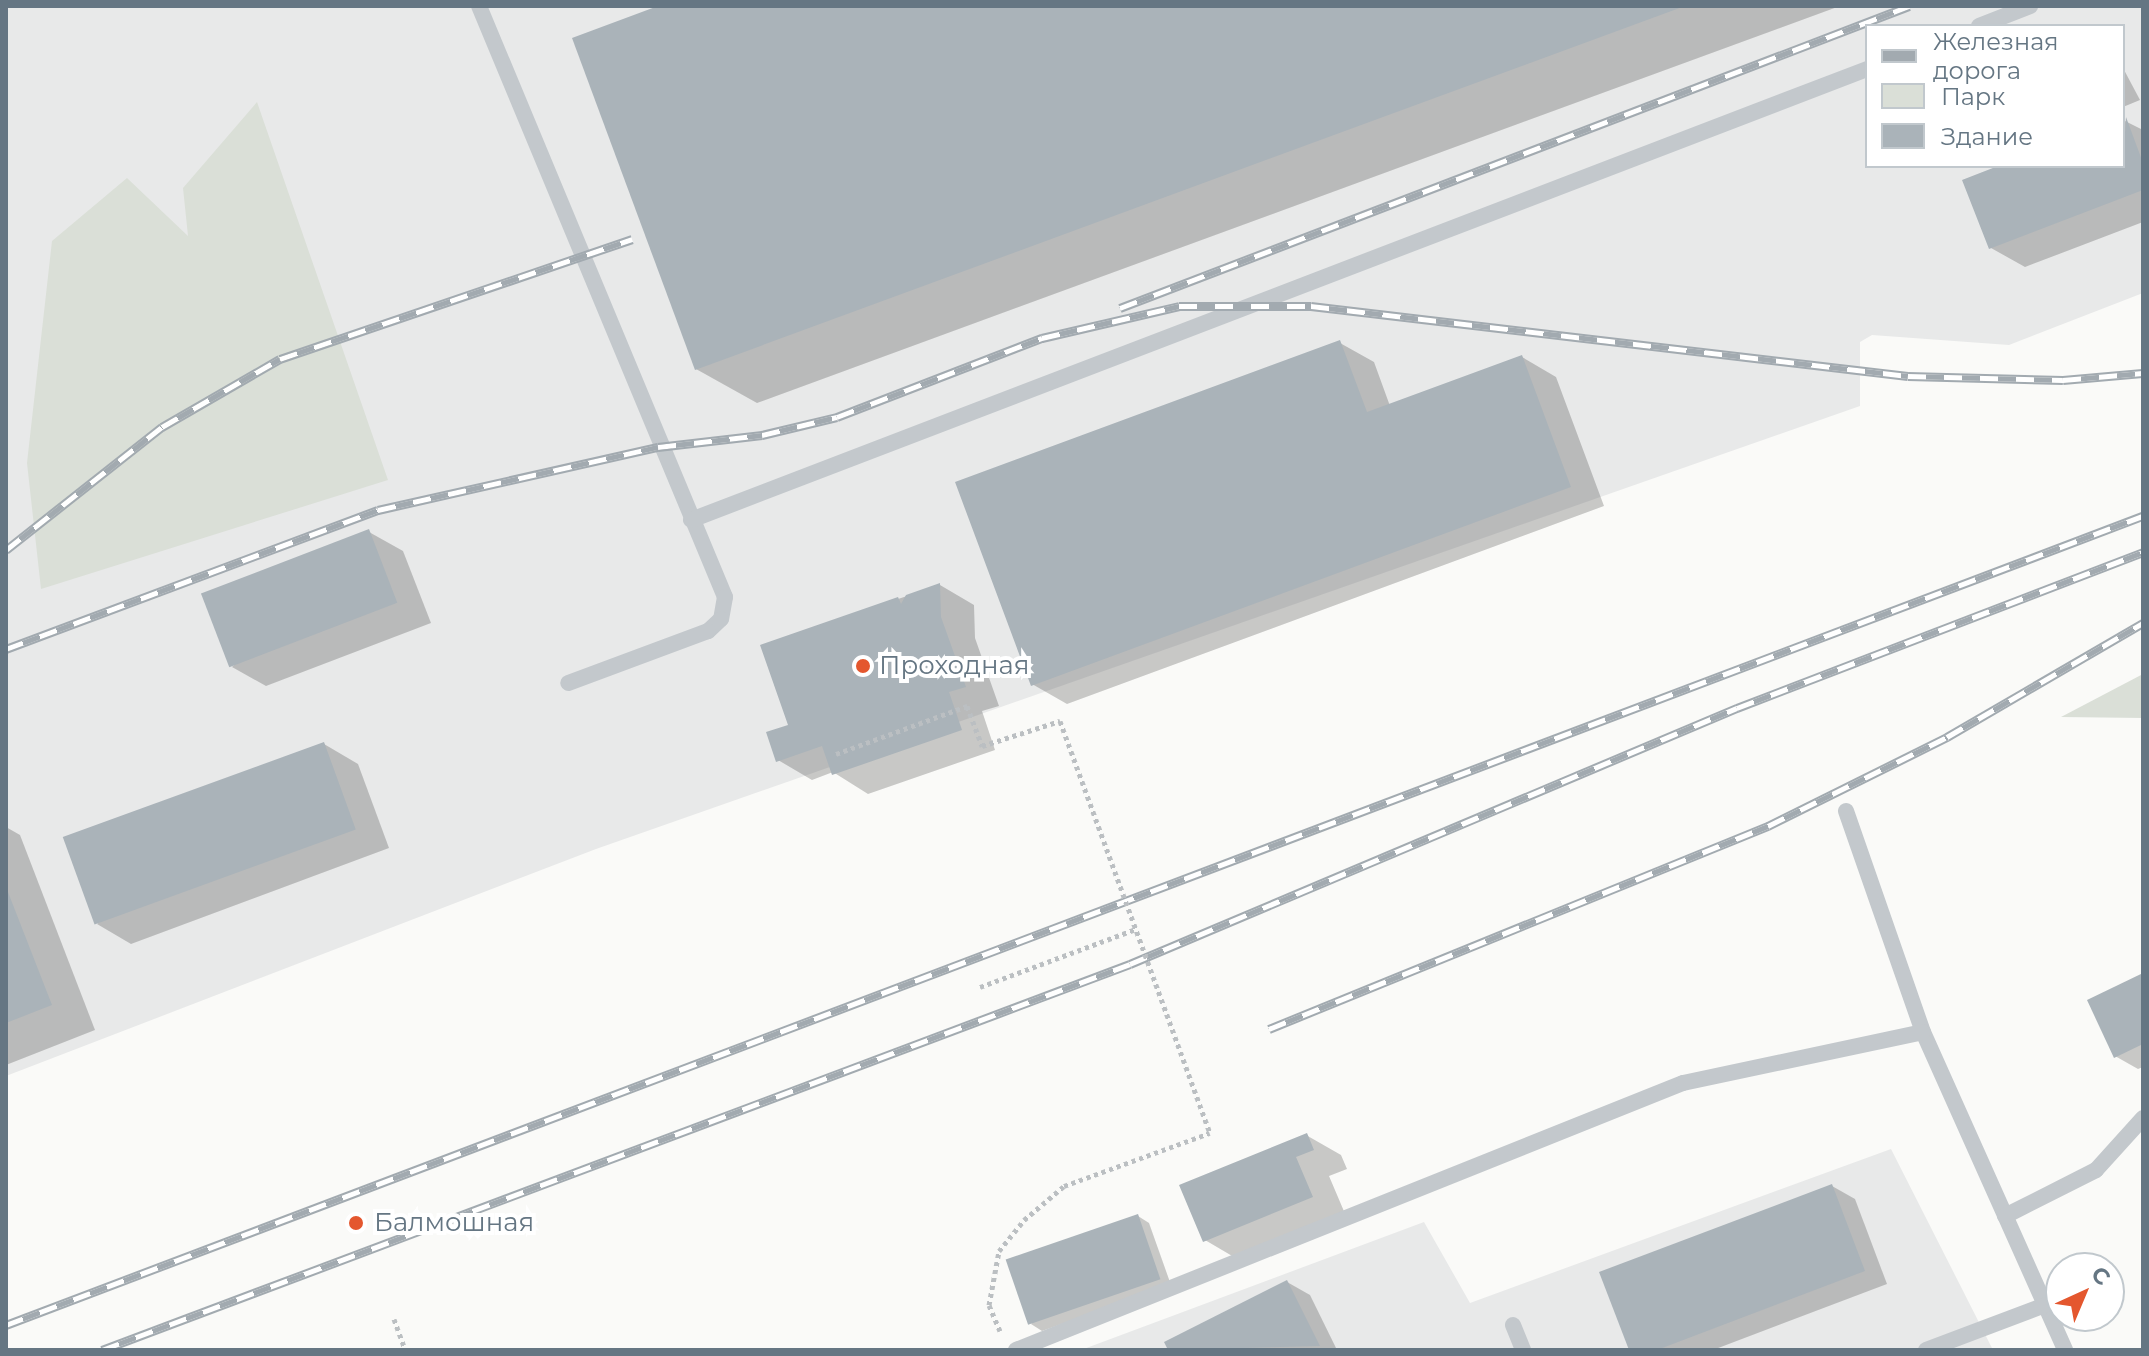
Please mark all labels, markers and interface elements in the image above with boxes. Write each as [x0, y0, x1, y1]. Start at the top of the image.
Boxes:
legend [1865, 24, 2125, 168]
text: Железная дорога [1933, 27, 2059, 85]
text: Парк [1941, 82, 2005, 111]
text: Здание [1941, 122, 2033, 151]
place label: Проходная [879, 650, 1029, 682]
marker: Проходная [854, 657, 872, 675]
place label: Балмошная [374, 1207, 534, 1239]
marker: Балмошная [345, 1212, 367, 1234]
north arrow [2045, 1252, 2125, 1332]
text: С [2085, 1261, 2116, 1291]

